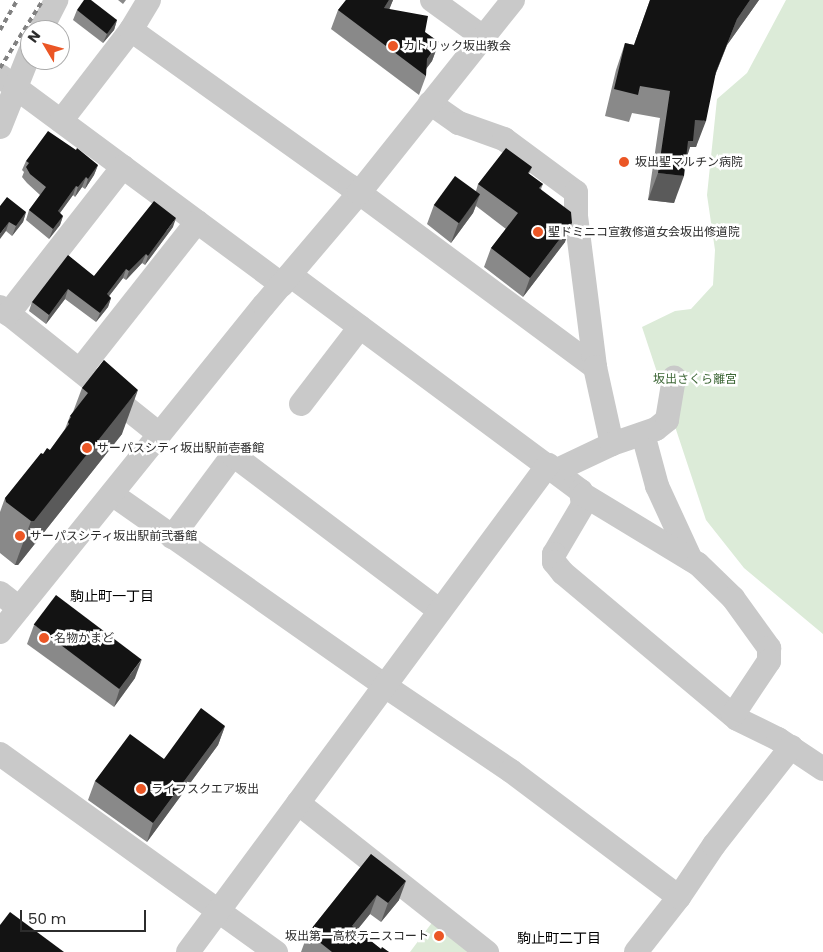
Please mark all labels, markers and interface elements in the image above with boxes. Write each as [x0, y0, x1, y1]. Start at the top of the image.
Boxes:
north arrow [20, 20, 70, 70]
text: N [23, 26, 45, 47]
place label: カトリック坂出教会 [403, 39, 511, 53]
marker: カトリック坂出教会 [387, 40, 399, 52]
marker: 坂出聖マルチン病院 [617, 155, 631, 169]
place label: 坂出聖マルチン病院 [635, 155, 743, 169]
place label: 聖ドミニコ宣教修道女会坂出修道院 [548, 225, 740, 239]
marker: 聖ドミニコ宣教修道女会坂出修道院 [532, 226, 544, 238]
park label: 坂出さくら離宮 [653, 372, 737, 386]
place label: サーパスシティ坂出駅前壱番館 [97, 441, 265, 455]
marker: サーパスシティ坂出駅前壱番館 [81, 442, 93, 454]
place label: サーパスシティ坂出駅前弐番館 [30, 529, 198, 543]
marker: サーパスシティ坂出駅前弐番館 [14, 530, 26, 542]
district label: 駒止町一丁目 [70, 588, 154, 604]
place label: 名物かまど [54, 631, 114, 645]
marker: 名物かまど [38, 632, 50, 644]
place label: ライフスクエア坂出 [151, 782, 259, 796]
marker: ライフスクエア坂出 [135, 783, 147, 795]
scale bar [22, 900, 149, 932]
text: 50 m [28, 908, 66, 929]
place label: 坂出第一高校テニスコート [285, 929, 429, 943]
marker: 坂出第一高校テニスコート [433, 930, 445, 942]
district label: 駒止町二丁目 [517, 930, 601, 946]

